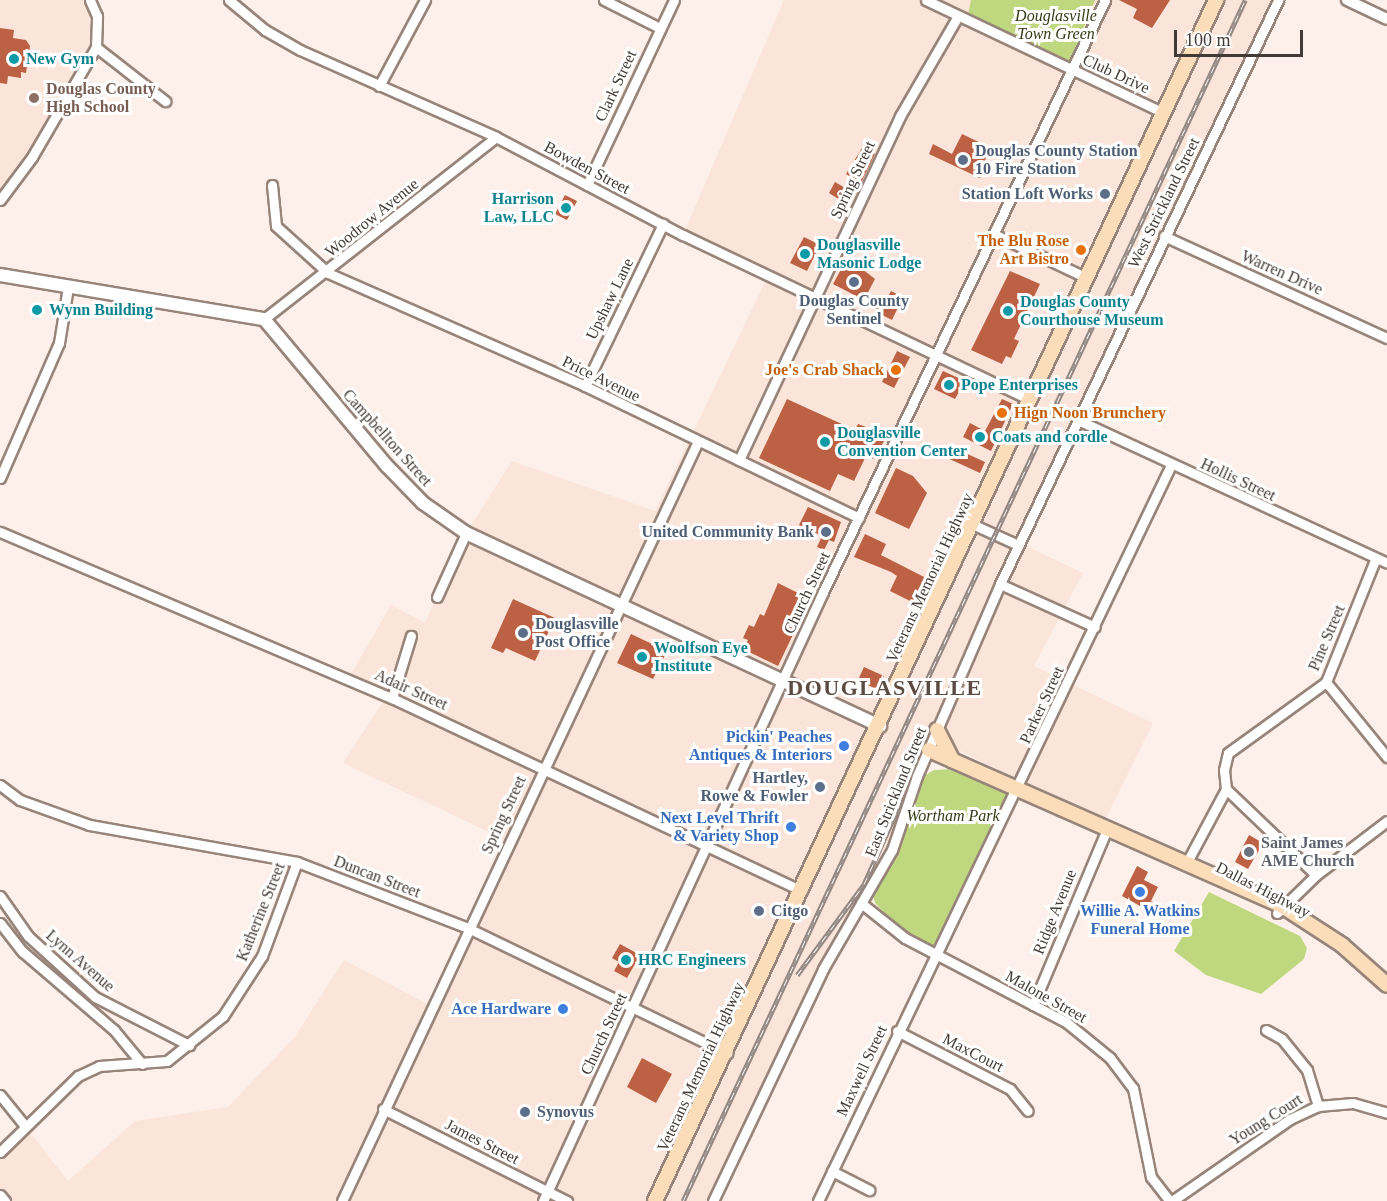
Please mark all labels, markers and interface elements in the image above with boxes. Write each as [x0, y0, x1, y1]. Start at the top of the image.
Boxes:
park label: Douglasville Town Green [1015, 6, 1097, 44]
scale bar [1177, 18, 1306, 56]
text: 100 m [1185, 30, 1231, 50]
street label: Clark Street [591, 47, 641, 125]
place label: New Gym [26, 49, 94, 69]
street label: Club Drive [1080, 50, 1152, 98]
marker: New Gym [7, 52, 21, 66]
place label: Douglas County High School [46, 79, 156, 117]
marker: Douglas County High School [27, 91, 41, 105]
street label: West Strickland Street [1124, 135, 1204, 271]
street label: Bowden Street [541, 137, 633, 199]
street label: Spring Street [827, 138, 879, 222]
place label: Douglas County Station 10 Fire Station [975, 141, 1138, 179]
marker: Douglas County Station 10 Fire Station [956, 153, 970, 167]
street label: Woodrow Avenue [321, 174, 423, 262]
place label: Station Loft Works [961, 184, 1093, 204]
marker: Station Loft Works [1098, 187, 1112, 201]
place label: Harrison Law, LLC [484, 189, 554, 227]
marker: Harrison Law, LLC [559, 201, 573, 215]
place label: The Blu Rose Art Bistro [977, 231, 1069, 269]
place label: Douglasville Masonic Lodge [817, 235, 921, 273]
marker: The Blu Rose Art Bistro [1074, 243, 1088, 257]
marker: Douglasville Masonic Lodge [798, 247, 812, 261]
street label: Warren Drive [1238, 247, 1326, 299]
street label: Upshaw Lane [582, 255, 638, 343]
marker: Douglas County Sentinel [847, 275, 861, 289]
place label: Douglas County Sentinel [799, 291, 909, 329]
place label: Douglas County Courthouse Museum [1020, 292, 1164, 330]
place label: Wynn Building [49, 300, 153, 320]
marker: Wynn Building [30, 303, 44, 317]
marker: Douglas County Courthouse Museum [1001, 304, 1015, 318]
street label: Price Avenue [558, 352, 644, 406]
place label: Joe's Crab Shack [765, 360, 884, 380]
marker: Joe's Crab Shack [889, 363, 903, 377]
place label: Pope Enterprises [961, 375, 1078, 395]
marker: Pope Enterprises [942, 378, 956, 392]
street label: Campbellton Street [338, 386, 436, 490]
place label: Hign Noon Brunchery [1014, 403, 1166, 423]
marker: Hign Noon Brunchery [995, 406, 1009, 420]
place label: Douglasville Convention Center [837, 423, 967, 461]
place label: Coats and cordle [992, 427, 1108, 447]
marker: Coats and cordle [973, 430, 987, 444]
marker: Douglasville Convention Center [818, 435, 832, 449]
street label: Hollis Street [1197, 454, 1279, 506]
street label: Veterans Memorial Highway [882, 490, 978, 666]
place label: United Community Bank [642, 522, 814, 542]
marker: United Community Bank [819, 525, 833, 539]
street label: Church Street [780, 549, 834, 637]
street label: Pine Street [1305, 602, 1349, 674]
place label: Douglasville Post Office [535, 614, 619, 652]
marker: Douglasville Post Office [516, 626, 530, 640]
place label: Woolfson Eye Institute [654, 638, 748, 676]
marker: Woolfson Eye Institute [635, 650, 649, 664]
street label: Parker Street [1016, 663, 1068, 747]
street label: Adair Street [372, 665, 450, 715]
district label: DOUGLASVILLE [787, 675, 983, 701]
street label: East Strickland Street [861, 724, 931, 860]
place label: Pickin' Peaches Antiques & Interiors [689, 727, 832, 765]
marker: Pickin' Peaches Antiques & Interiors [837, 739, 851, 753]
place label: Hartley, Rowe & Fowler [700, 768, 808, 806]
street label: Spring Street [478, 773, 530, 857]
marker: Hartley, Rowe & Fowler [813, 780, 827, 794]
park label: Wortham Park [906, 806, 1000, 826]
place label: Next Level Thrift & Variety Shop [660, 808, 779, 846]
marker: Next Level Thrift & Variety Shop [784, 820, 798, 834]
place label: Saint James AME Church [1261, 833, 1354, 871]
marker: Saint James AME Church [1242, 845, 1256, 859]
street label: Duncan Street [331, 852, 423, 902]
street label: Dallas Highway [1213, 858, 1313, 922]
street label: Katherine Street [233, 860, 289, 964]
street label: Ridge Avenue [1029, 866, 1081, 958]
marker: Willie A. Watkins Funeral Home [1133, 885, 1147, 899]
place label: Citgo [771, 901, 808, 921]
place label: Willie A. Watkins Funeral Home [1079, 901, 1201, 939]
marker: Citgo [752, 904, 766, 918]
street label: Lynn Avenue [41, 926, 119, 996]
place label: HRC Engineers [638, 950, 746, 970]
marker: HRC Engineers [619, 953, 633, 967]
street label: Malone Street [1002, 967, 1090, 1027]
street label: Veterans Memorial Highway [653, 979, 749, 1155]
street label: Church Street [577, 990, 631, 1078]
place label: Ace Hardware [451, 999, 551, 1019]
marker: Ace Hardware [556, 1002, 570, 1016]
street label: Maxwell Street [833, 1022, 891, 1120]
street label: MaxCourt [939, 1030, 1007, 1076]
street label: Young Court [1226, 1090, 1306, 1150]
place label: Synovus [537, 1102, 594, 1122]
marker: Synovus [518, 1105, 532, 1119]
street label: James Street [442, 1115, 522, 1169]

